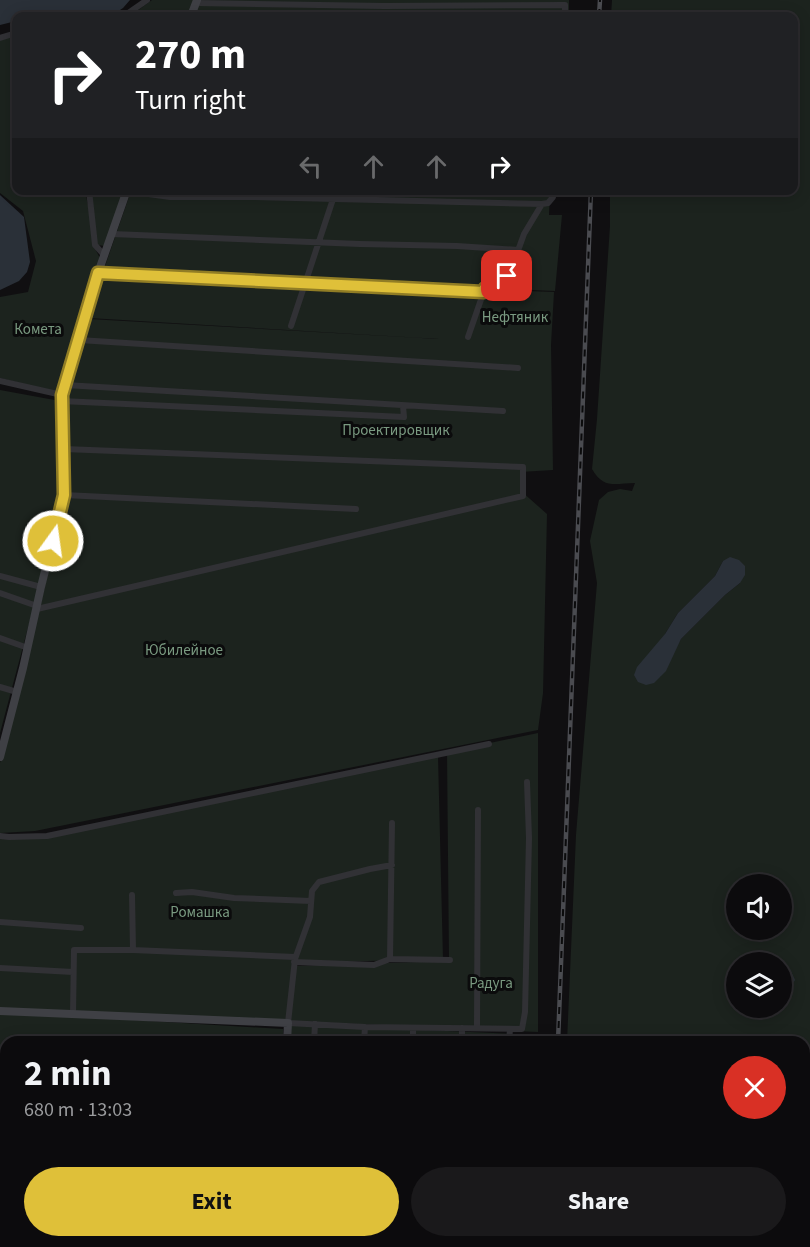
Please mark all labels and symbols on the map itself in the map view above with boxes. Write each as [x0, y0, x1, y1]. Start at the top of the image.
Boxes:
pin [481, 250, 532, 301]
park label: Нефтяник [482, 307, 549, 328]
park label: Комета [14, 319, 62, 340]
park label: Проектировщик [342, 420, 450, 441]
position arrow [21, 509, 85, 573]
park label: Юбилейное [145, 640, 223, 661]
park label: Ромашка [170, 902, 230, 923]
park label: Радуга [469, 973, 513, 994]

